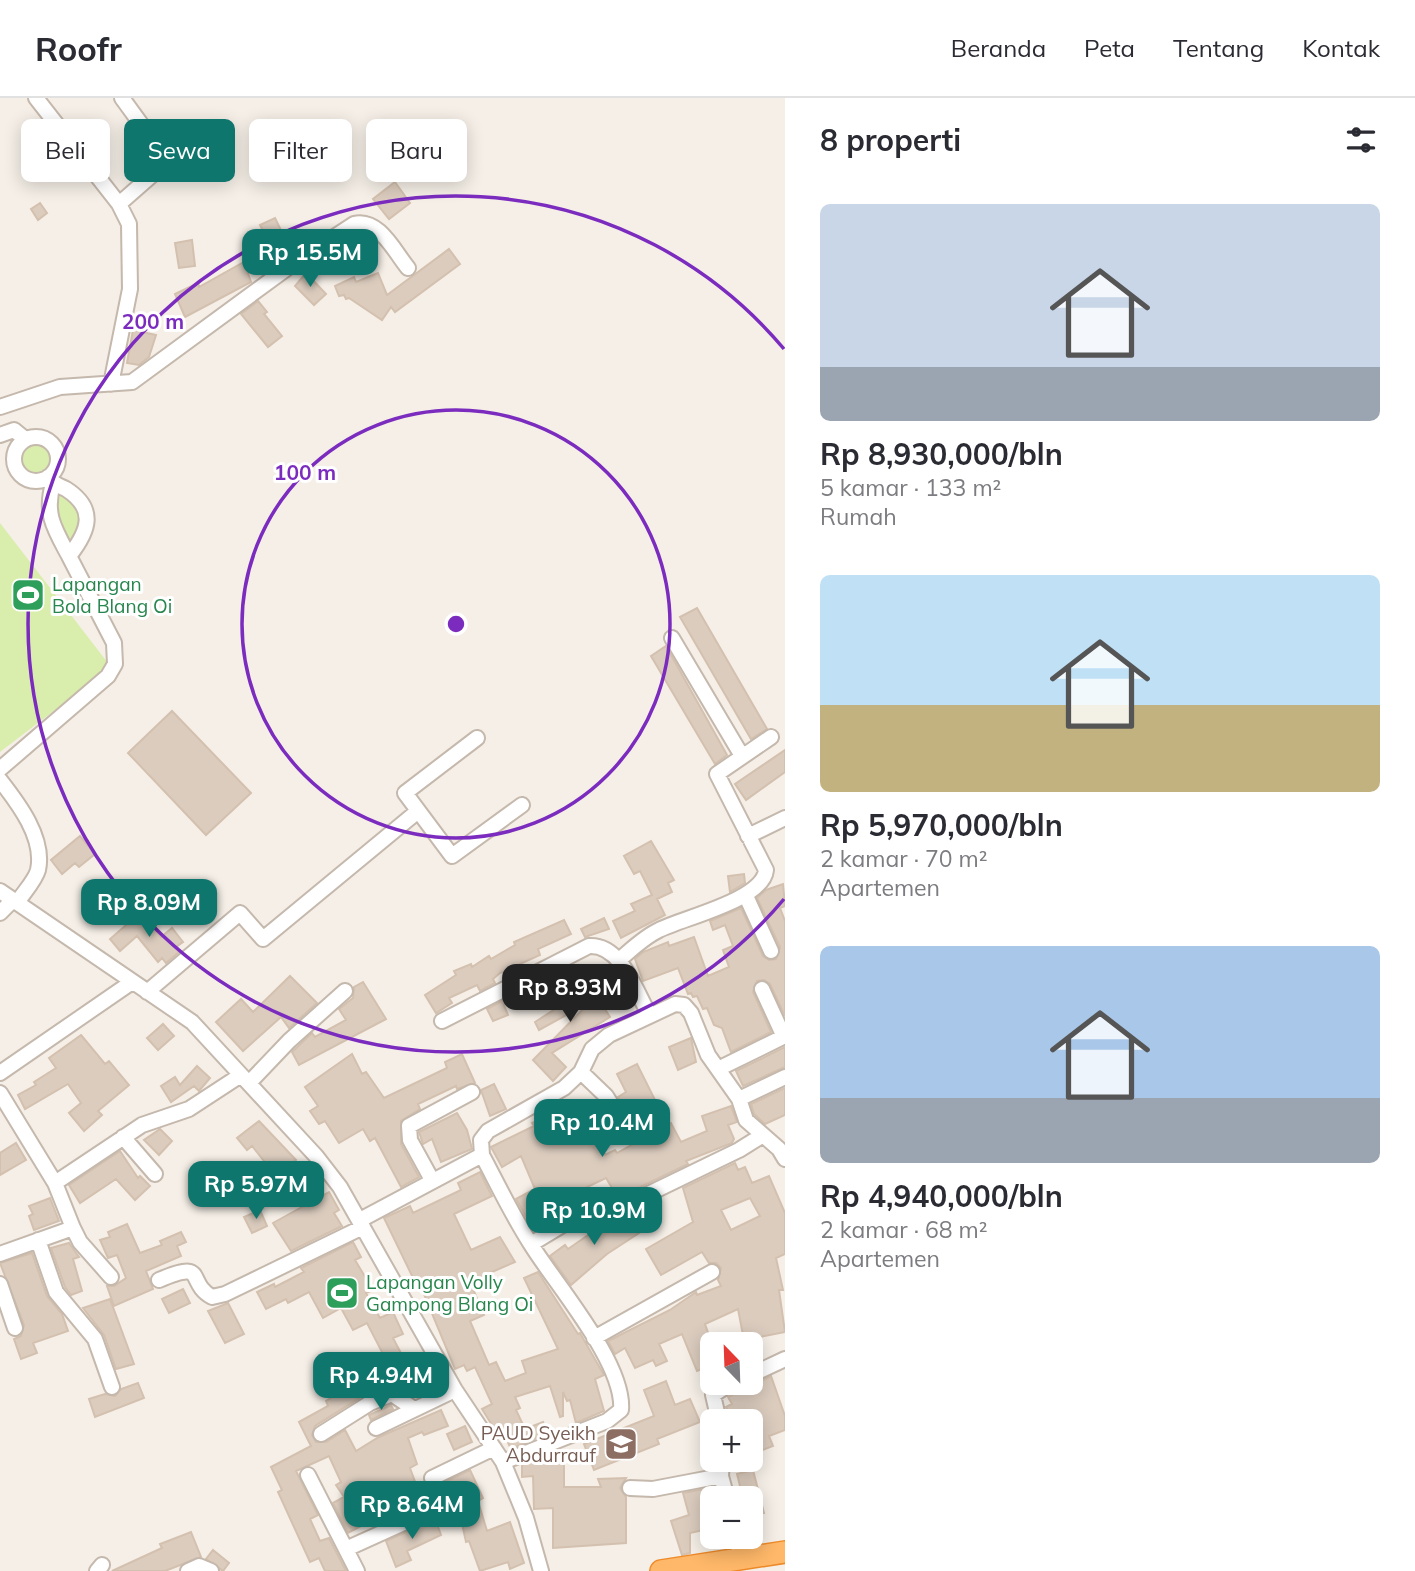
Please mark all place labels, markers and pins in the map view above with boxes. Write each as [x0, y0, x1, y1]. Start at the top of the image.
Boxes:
pin: Rp 15.5M [238, 230, 382, 289]
place label: Lapangan Bola Blang Oi [52, 572, 172, 618]
sports icon: Lapangan Bola Blang Oi [9, 576, 47, 614]
centre of rings [444, 612, 468, 636]
pin: Rp 8.09M [77, 880, 221, 939]
pin: Rp 8.93M [498, 964, 642, 1024]
pin: Rp 10.4M [530, 1100, 674, 1159]
pin: Rp 5.97M [184, 1162, 328, 1221]
pin: Rp 10.9M [522, 1188, 666, 1247]
place label: Lapangan Volly Gampong Blang Oi [366, 1270, 533, 1316]
sports icon: Lapangan Volly Gampong Blang Oi [323, 1274, 361, 1312]
pin: Rp 4.94M [309, 1352, 453, 1412]
place label: PAUD Syeikh Abdurrauf [481, 1421, 597, 1467]
school or university icon: PAUD Syeikh Abdurrauf [602, 1425, 640, 1463]
pin: Rp 8.64M [340, 1482, 484, 1541]

